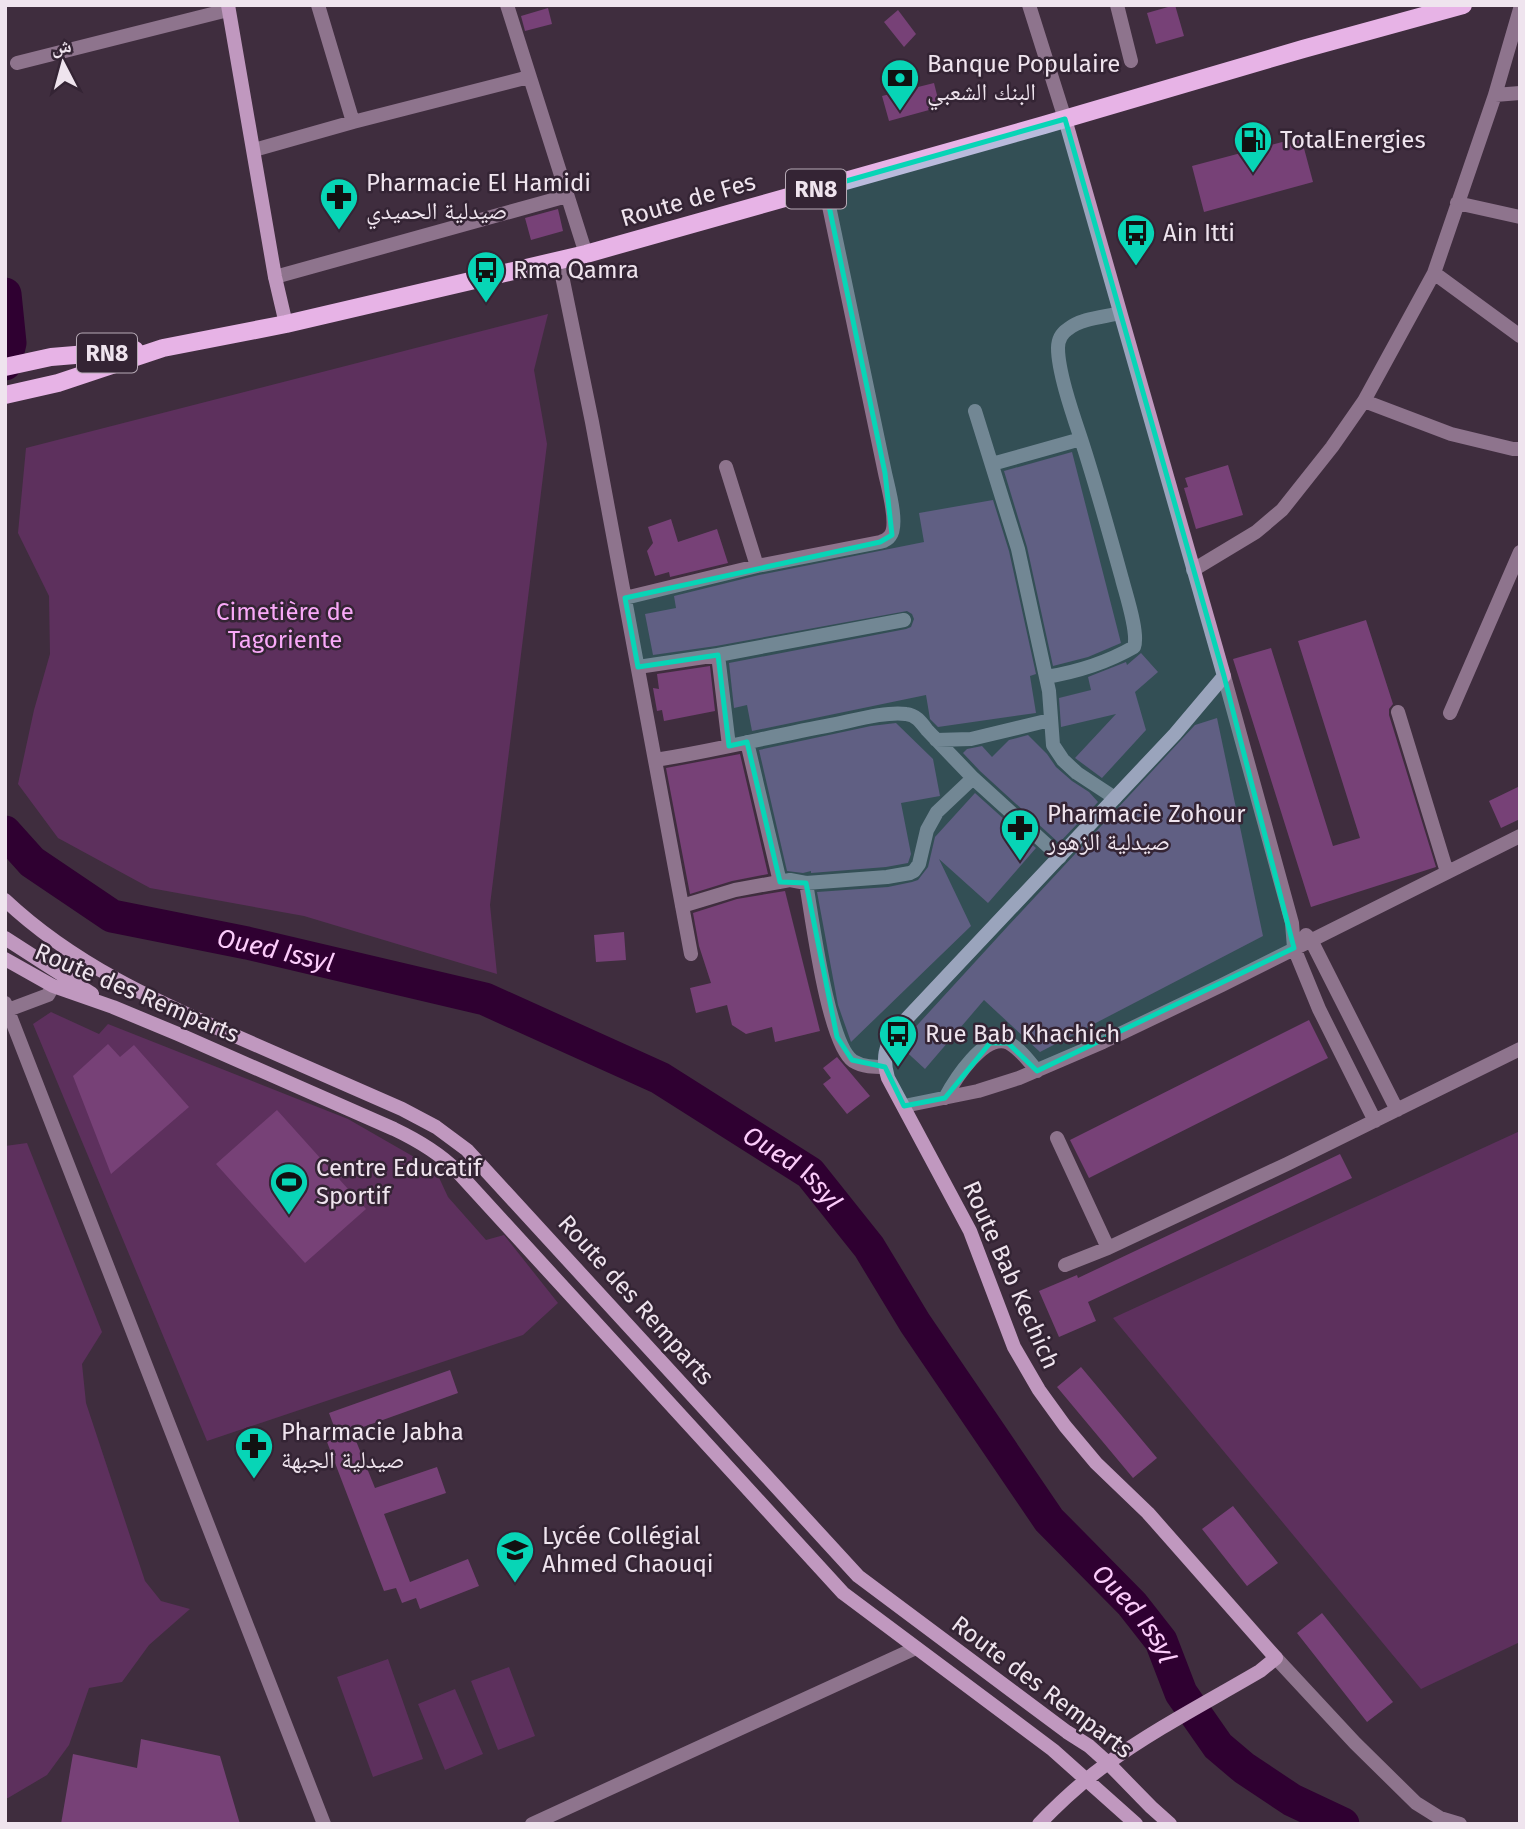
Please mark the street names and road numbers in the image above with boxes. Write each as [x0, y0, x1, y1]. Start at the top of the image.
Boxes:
street label: Route de Fes [617, 167, 759, 233]
road number: RN8 [786, 170, 846, 208]
road number: RN8 [77, 334, 137, 372]
street label: Route des Remparts [31, 937, 243, 1049]
street label: Route Bab Kechich [957, 1177, 1065, 1373]
street label: Route des Remparts [552, 1209, 720, 1391]
street label: Route des Remparts [946, 1610, 1138, 1764]

